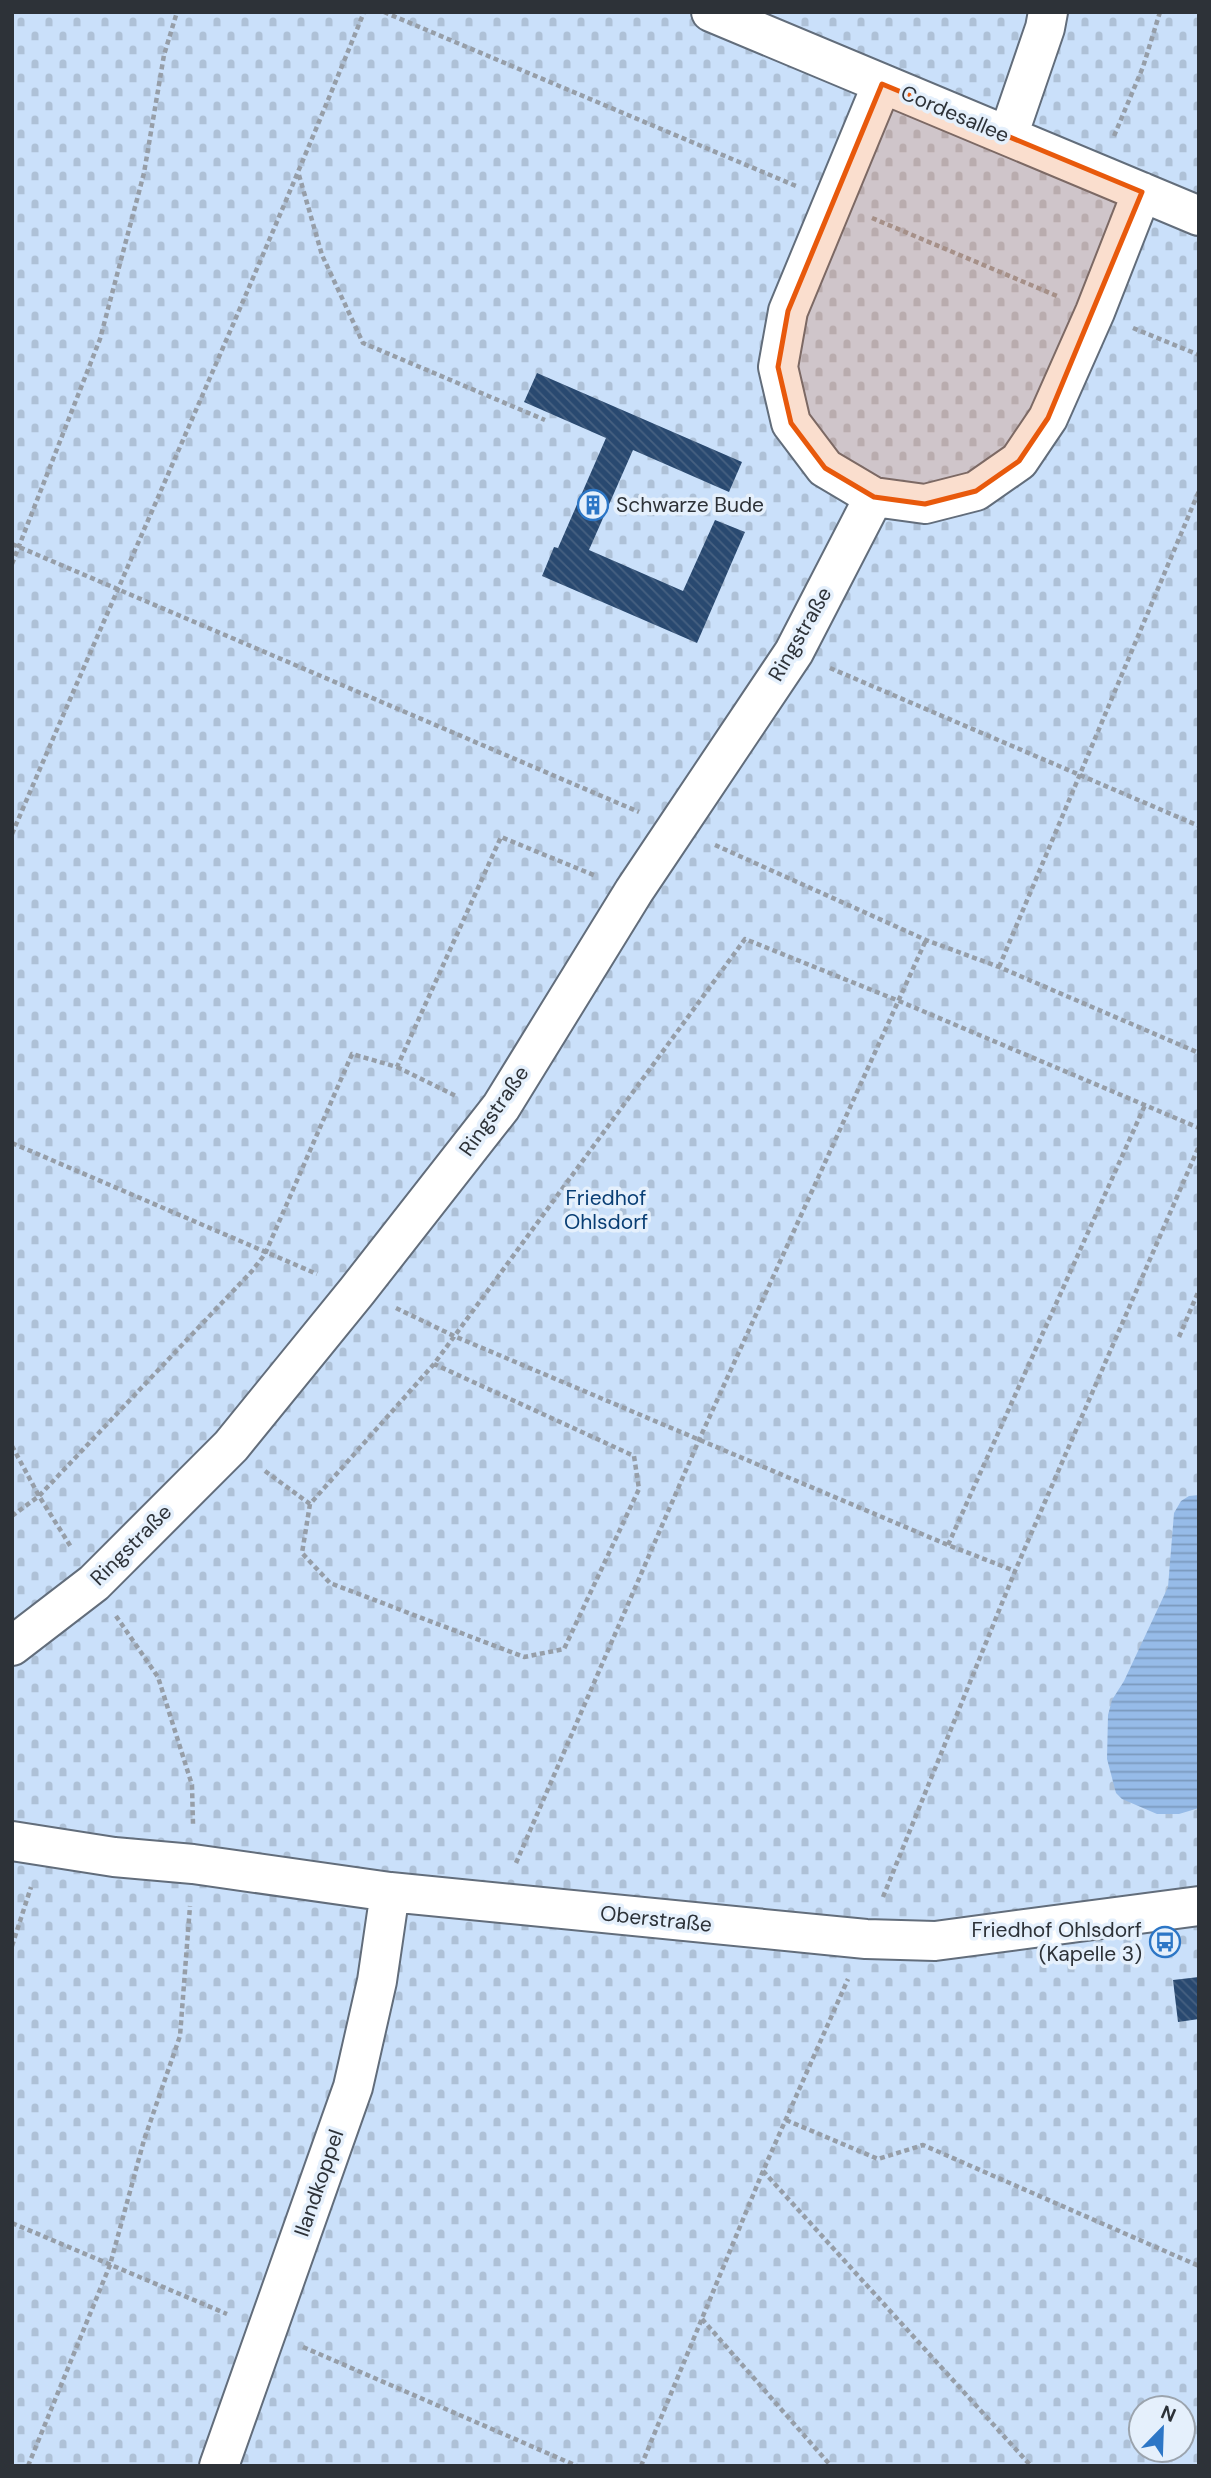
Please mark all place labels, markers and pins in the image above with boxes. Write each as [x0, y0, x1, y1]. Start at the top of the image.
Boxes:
building icon: Schwarze Bude [576, 488, 610, 522]
place label: Schwarze Bude [616, 491, 764, 519]
place label: Friedhof Ohlsdorf (Kapelle 3) [972, 1916, 1142, 1968]
bus stop icon: Friedhof Ohlsdorf (Kapelle 3) [1148, 1925, 1182, 1959]

